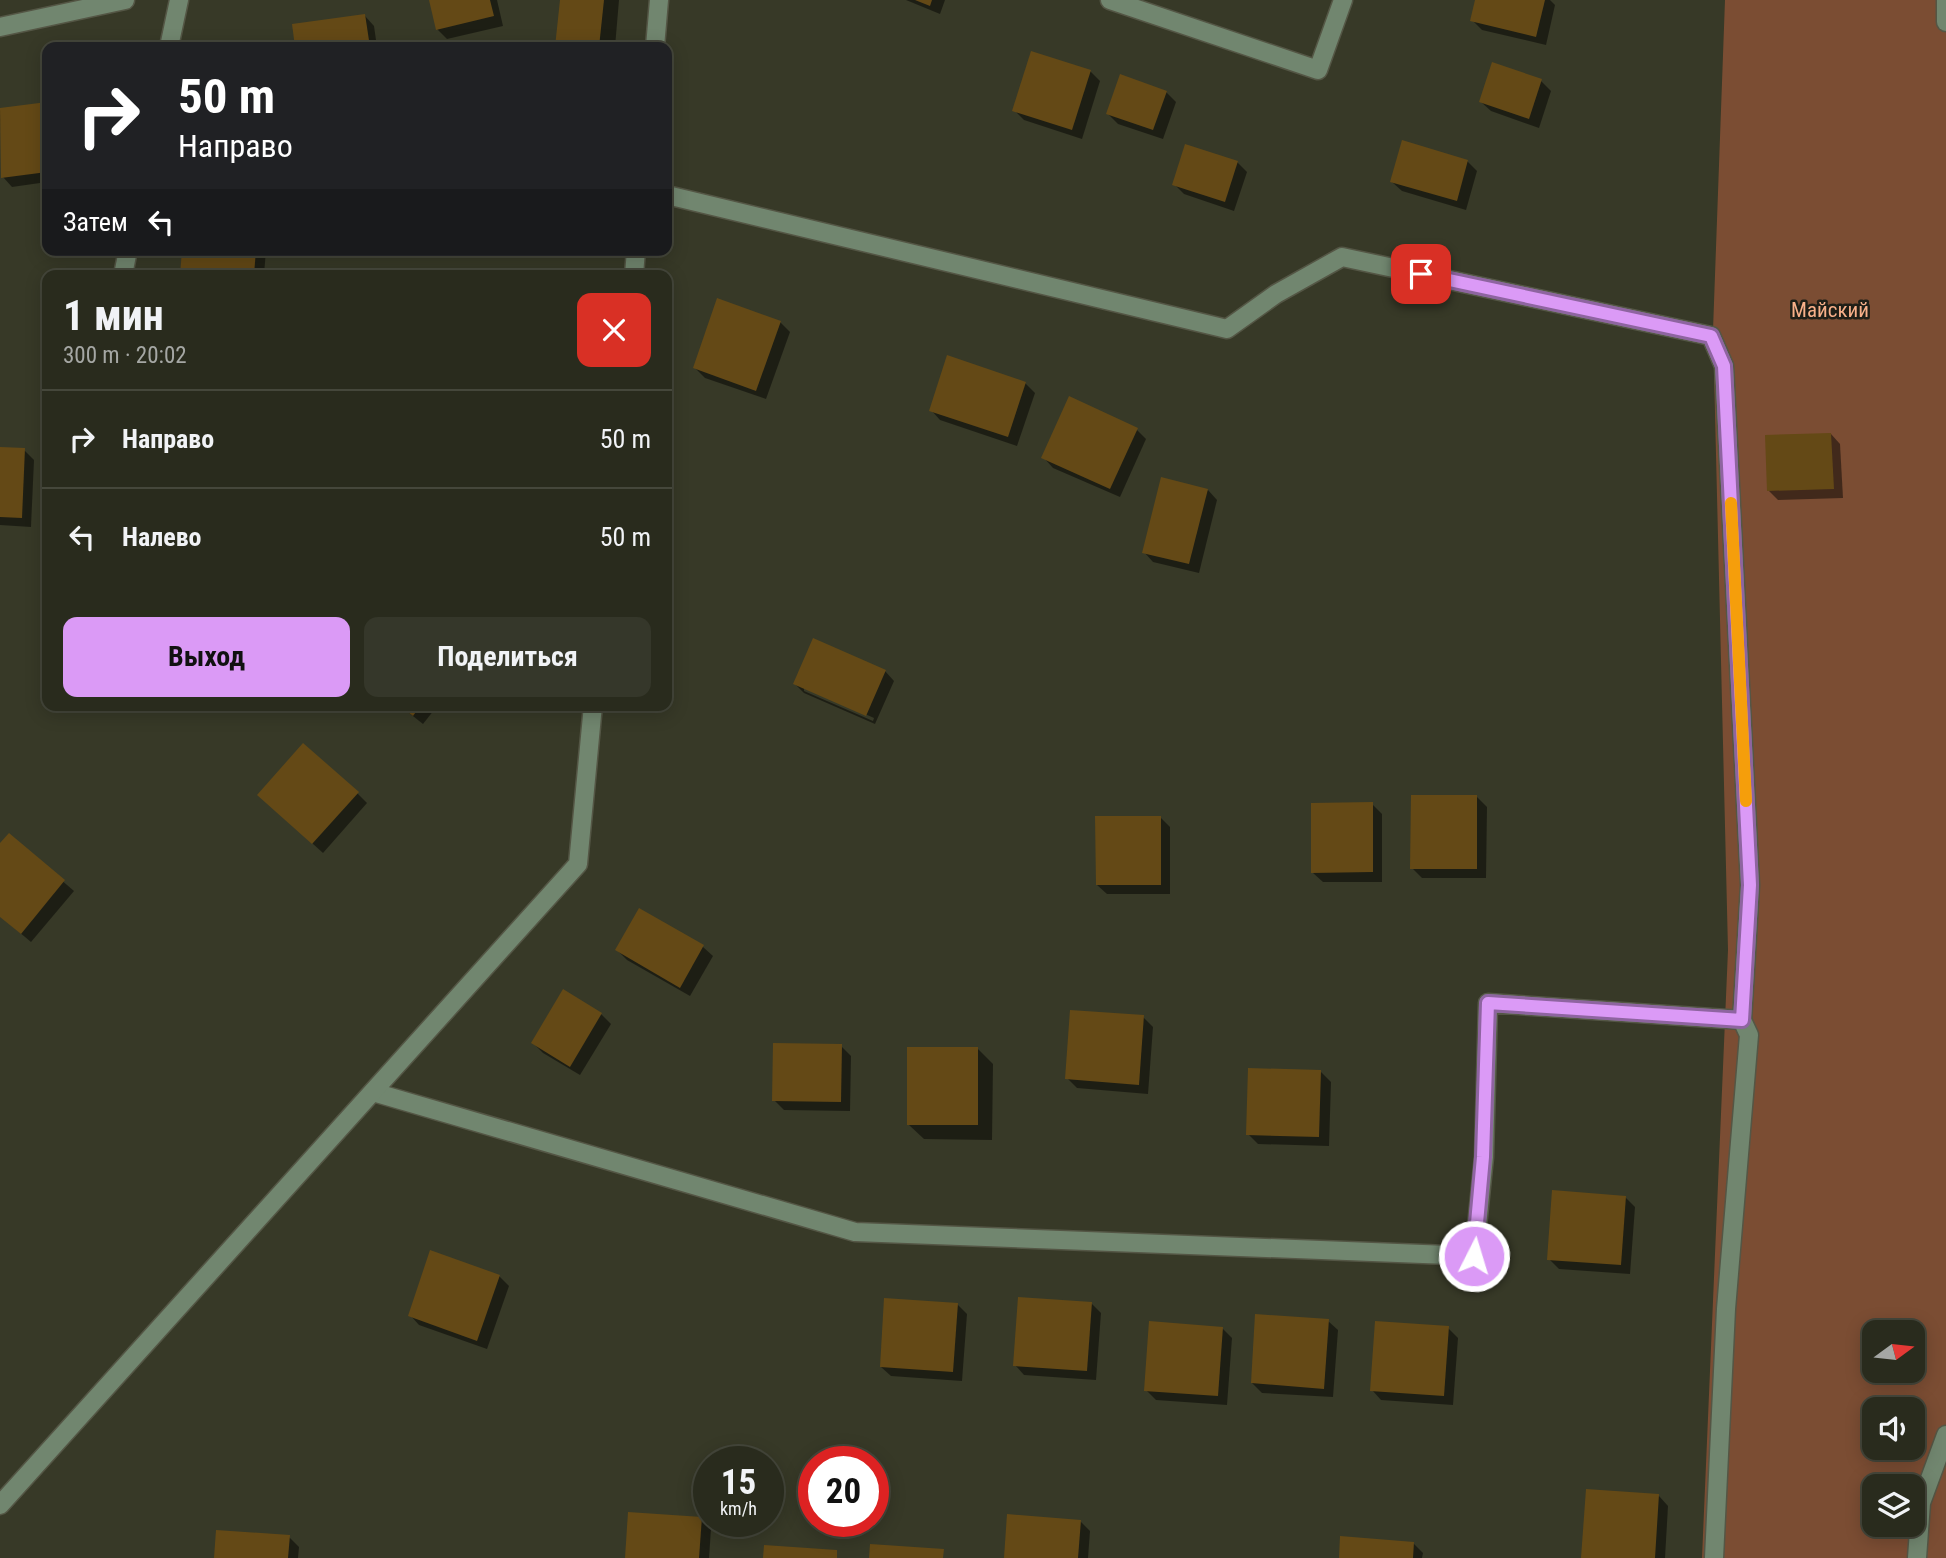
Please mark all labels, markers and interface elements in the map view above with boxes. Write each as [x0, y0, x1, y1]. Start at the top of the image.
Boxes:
text: 50 m [178, 68, 275, 125]
icon: right [63, 70, 154, 161]
text: Направо [178, 127, 293, 165]
icon: left [142, 203, 180, 241]
text: Затем [63, 207, 128, 237]
pin [1391, 244, 1451, 304]
icon: arrive [1402, 255, 1440, 293]
text: 1 мин [63, 291, 164, 340]
button: close [577, 293, 651, 367]
park label: Майский [1791, 298, 1869, 322]
text: 300 m · 20:02 [63, 342, 187, 369]
icon: right [63, 420, 101, 458]
text: Направо [122, 424, 214, 454]
text: 50 m [600, 424, 651, 454]
icon: left [63, 518, 101, 556]
text: Налево [122, 522, 202, 552]
text: 50 m [600, 522, 651, 552]
button: Выход [63, 617, 350, 697]
button: Поделиться [364, 617, 651, 697]
position arrow [1437, 1219, 1511, 1293]
north arrow [1862, 1320, 1925, 1382]
map controls [1862, 1320, 1925, 1537]
button: sound [1862, 1397, 1925, 1460]
speed limit sign: 20 [798, 1446, 889, 1537]
text: 15 [721, 1462, 756, 1503]
button: layers [1862, 1474, 1925, 1537]
text: km/h [720, 1498, 757, 1519]

